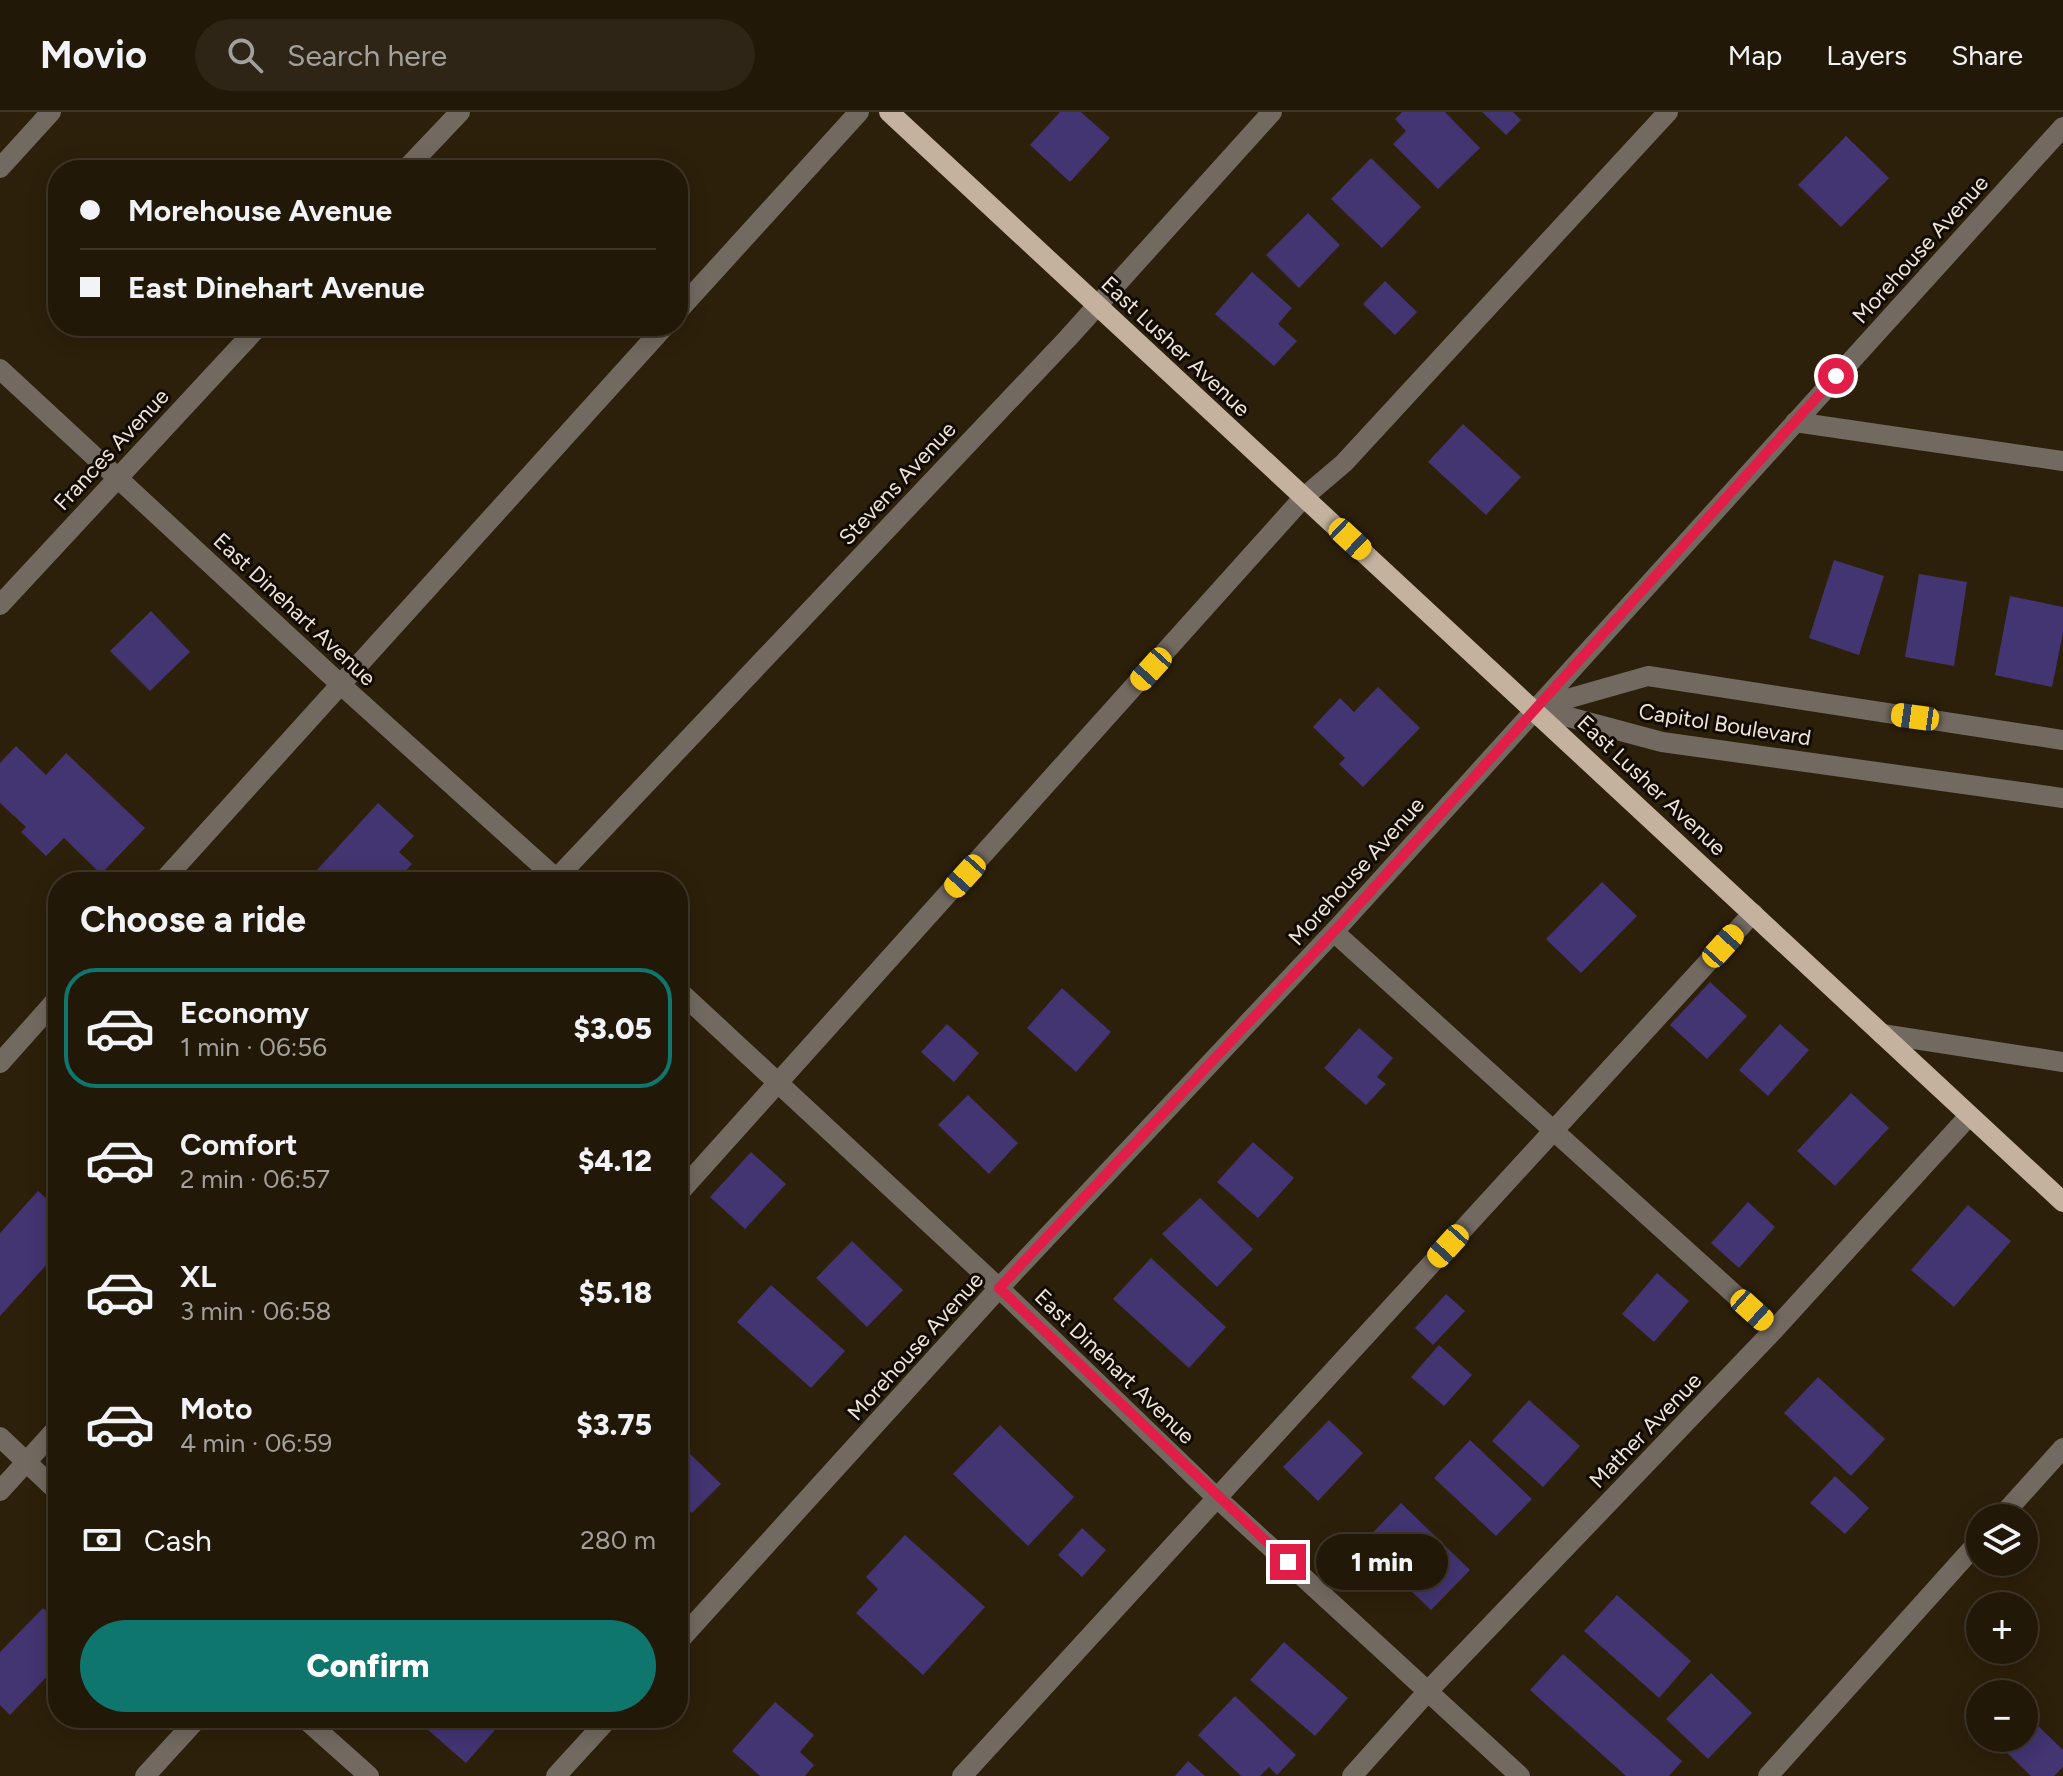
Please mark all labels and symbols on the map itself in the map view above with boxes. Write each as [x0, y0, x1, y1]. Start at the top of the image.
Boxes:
street label: Morehouse Avenue [1847, 170, 1994, 329]
street label: East Lusher Avenue [1096, 270, 1256, 422]
route start [1818, 358, 1854, 394]
street label: Frances Avenue [48, 383, 175, 516]
street label: Stevens Avenue [833, 416, 961, 551]
car [1324, 514, 1376, 564]
street label: East Dinehart Avenue [208, 527, 381, 691]
car [1126, 643, 1176, 695]
street label: Capitol Boulevard [1637, 698, 1813, 751]
car [1890, 702, 1940, 732]
street label: East Lusher Avenue [1572, 709, 1732, 861]
street label: Morehouse Avenue [1283, 792, 1430, 951]
car [940, 850, 990, 902]
car [1698, 920, 1748, 972]
car [1423, 1220, 1473, 1272]
street label: Morehouse Avenue [842, 1267, 989, 1426]
street label: East Dinehart Avenue [1029, 1283, 1200, 1450]
car [1726, 1285, 1778, 1335]
street label: Mather Avenue [1584, 1367, 1707, 1494]
callout: 1 min [1316, 1534, 1448, 1590]
route end [1270, 1544, 1306, 1580]

